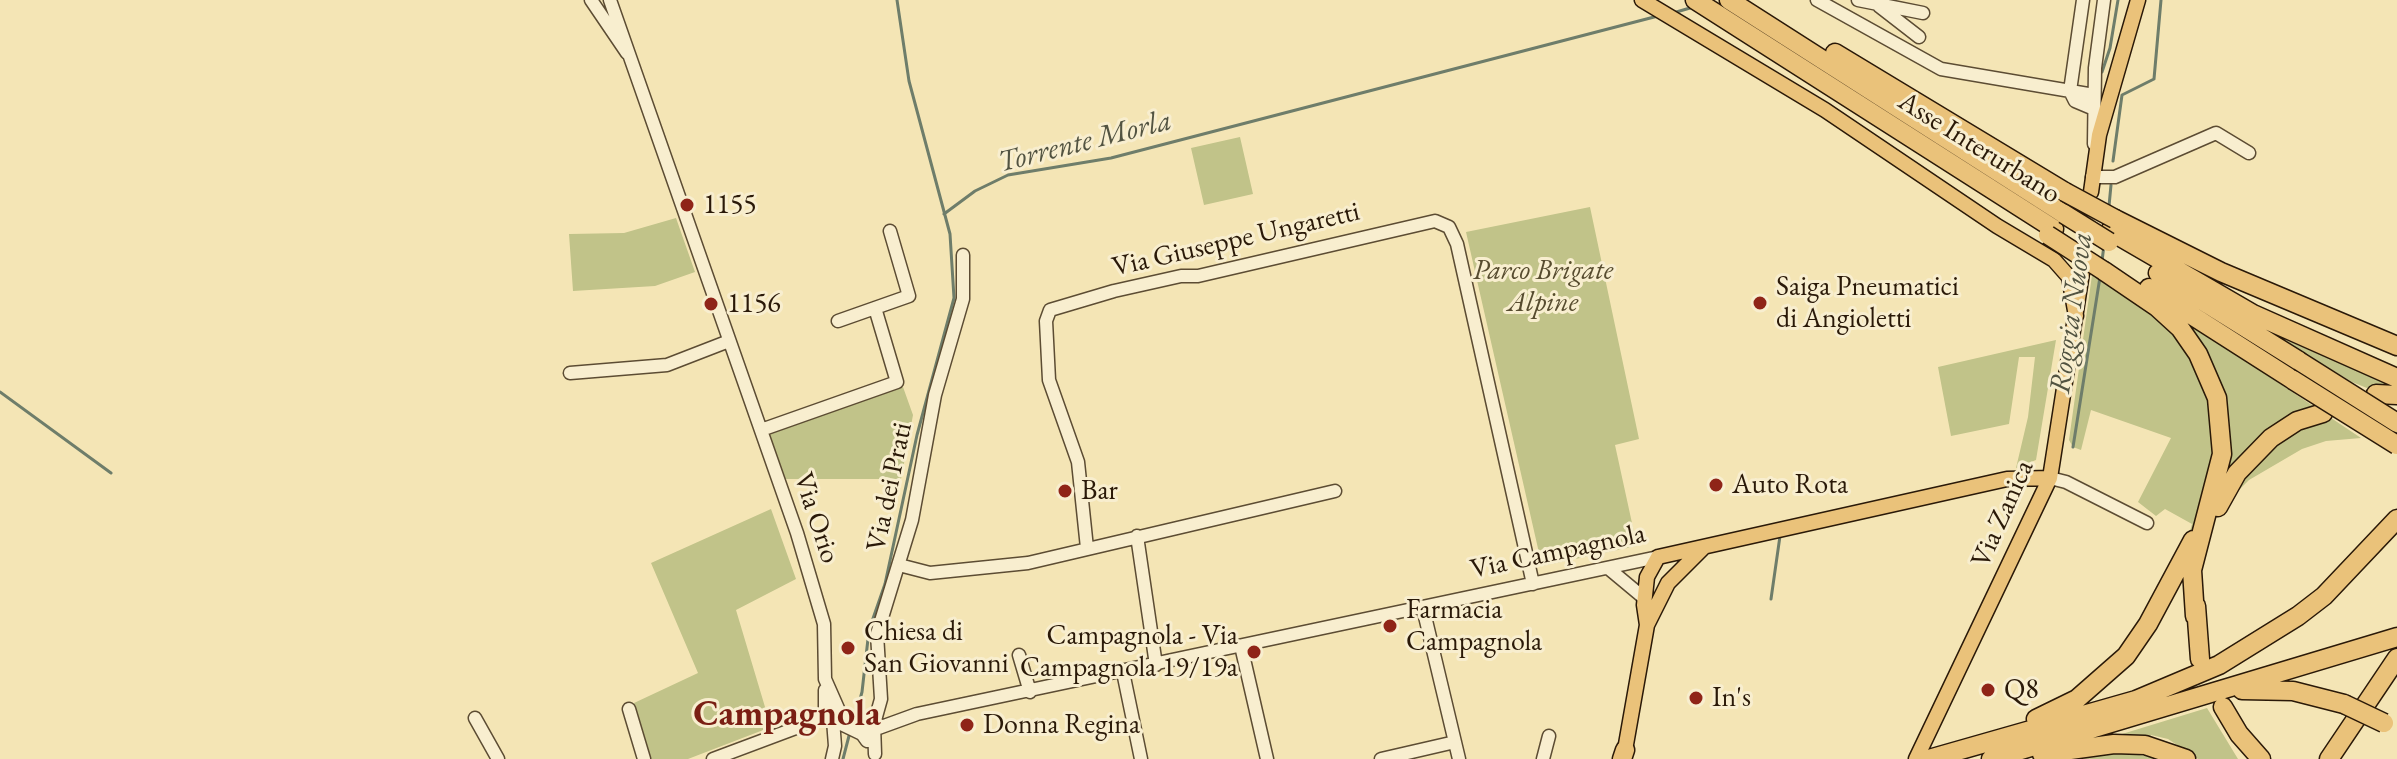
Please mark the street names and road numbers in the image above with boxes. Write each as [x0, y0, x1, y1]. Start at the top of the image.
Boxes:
street label: Asse Interurbano [1892, 85, 2066, 211]
street label: Via Giuseppe Ungaretti [1109, 195, 1363, 285]
street label: Via dei Prati [860, 419, 920, 555]
street label: Via Zanica [1965, 455, 2041, 573]
street label: Via Orio [786, 468, 846, 568]
street label: Via Campagnola [1467, 517, 1649, 587]

